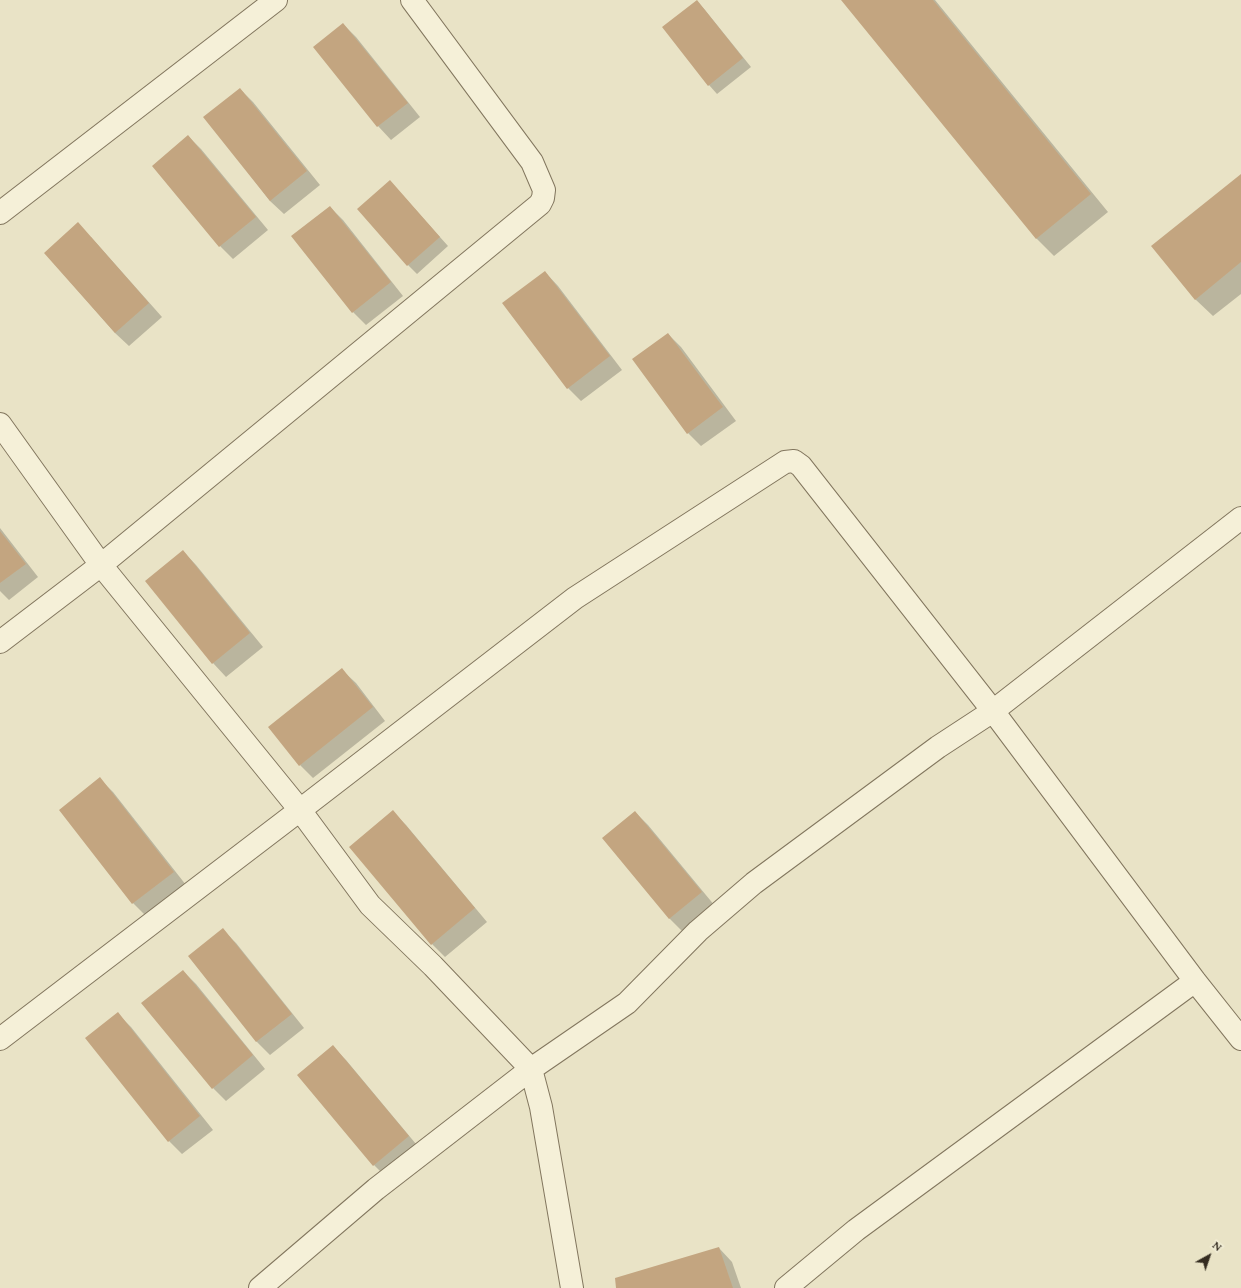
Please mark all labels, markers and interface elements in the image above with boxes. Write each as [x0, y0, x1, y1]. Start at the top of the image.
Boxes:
north arrow [1189, 1236, 1229, 1276]
text: N [1208, 1237, 1226, 1256]

